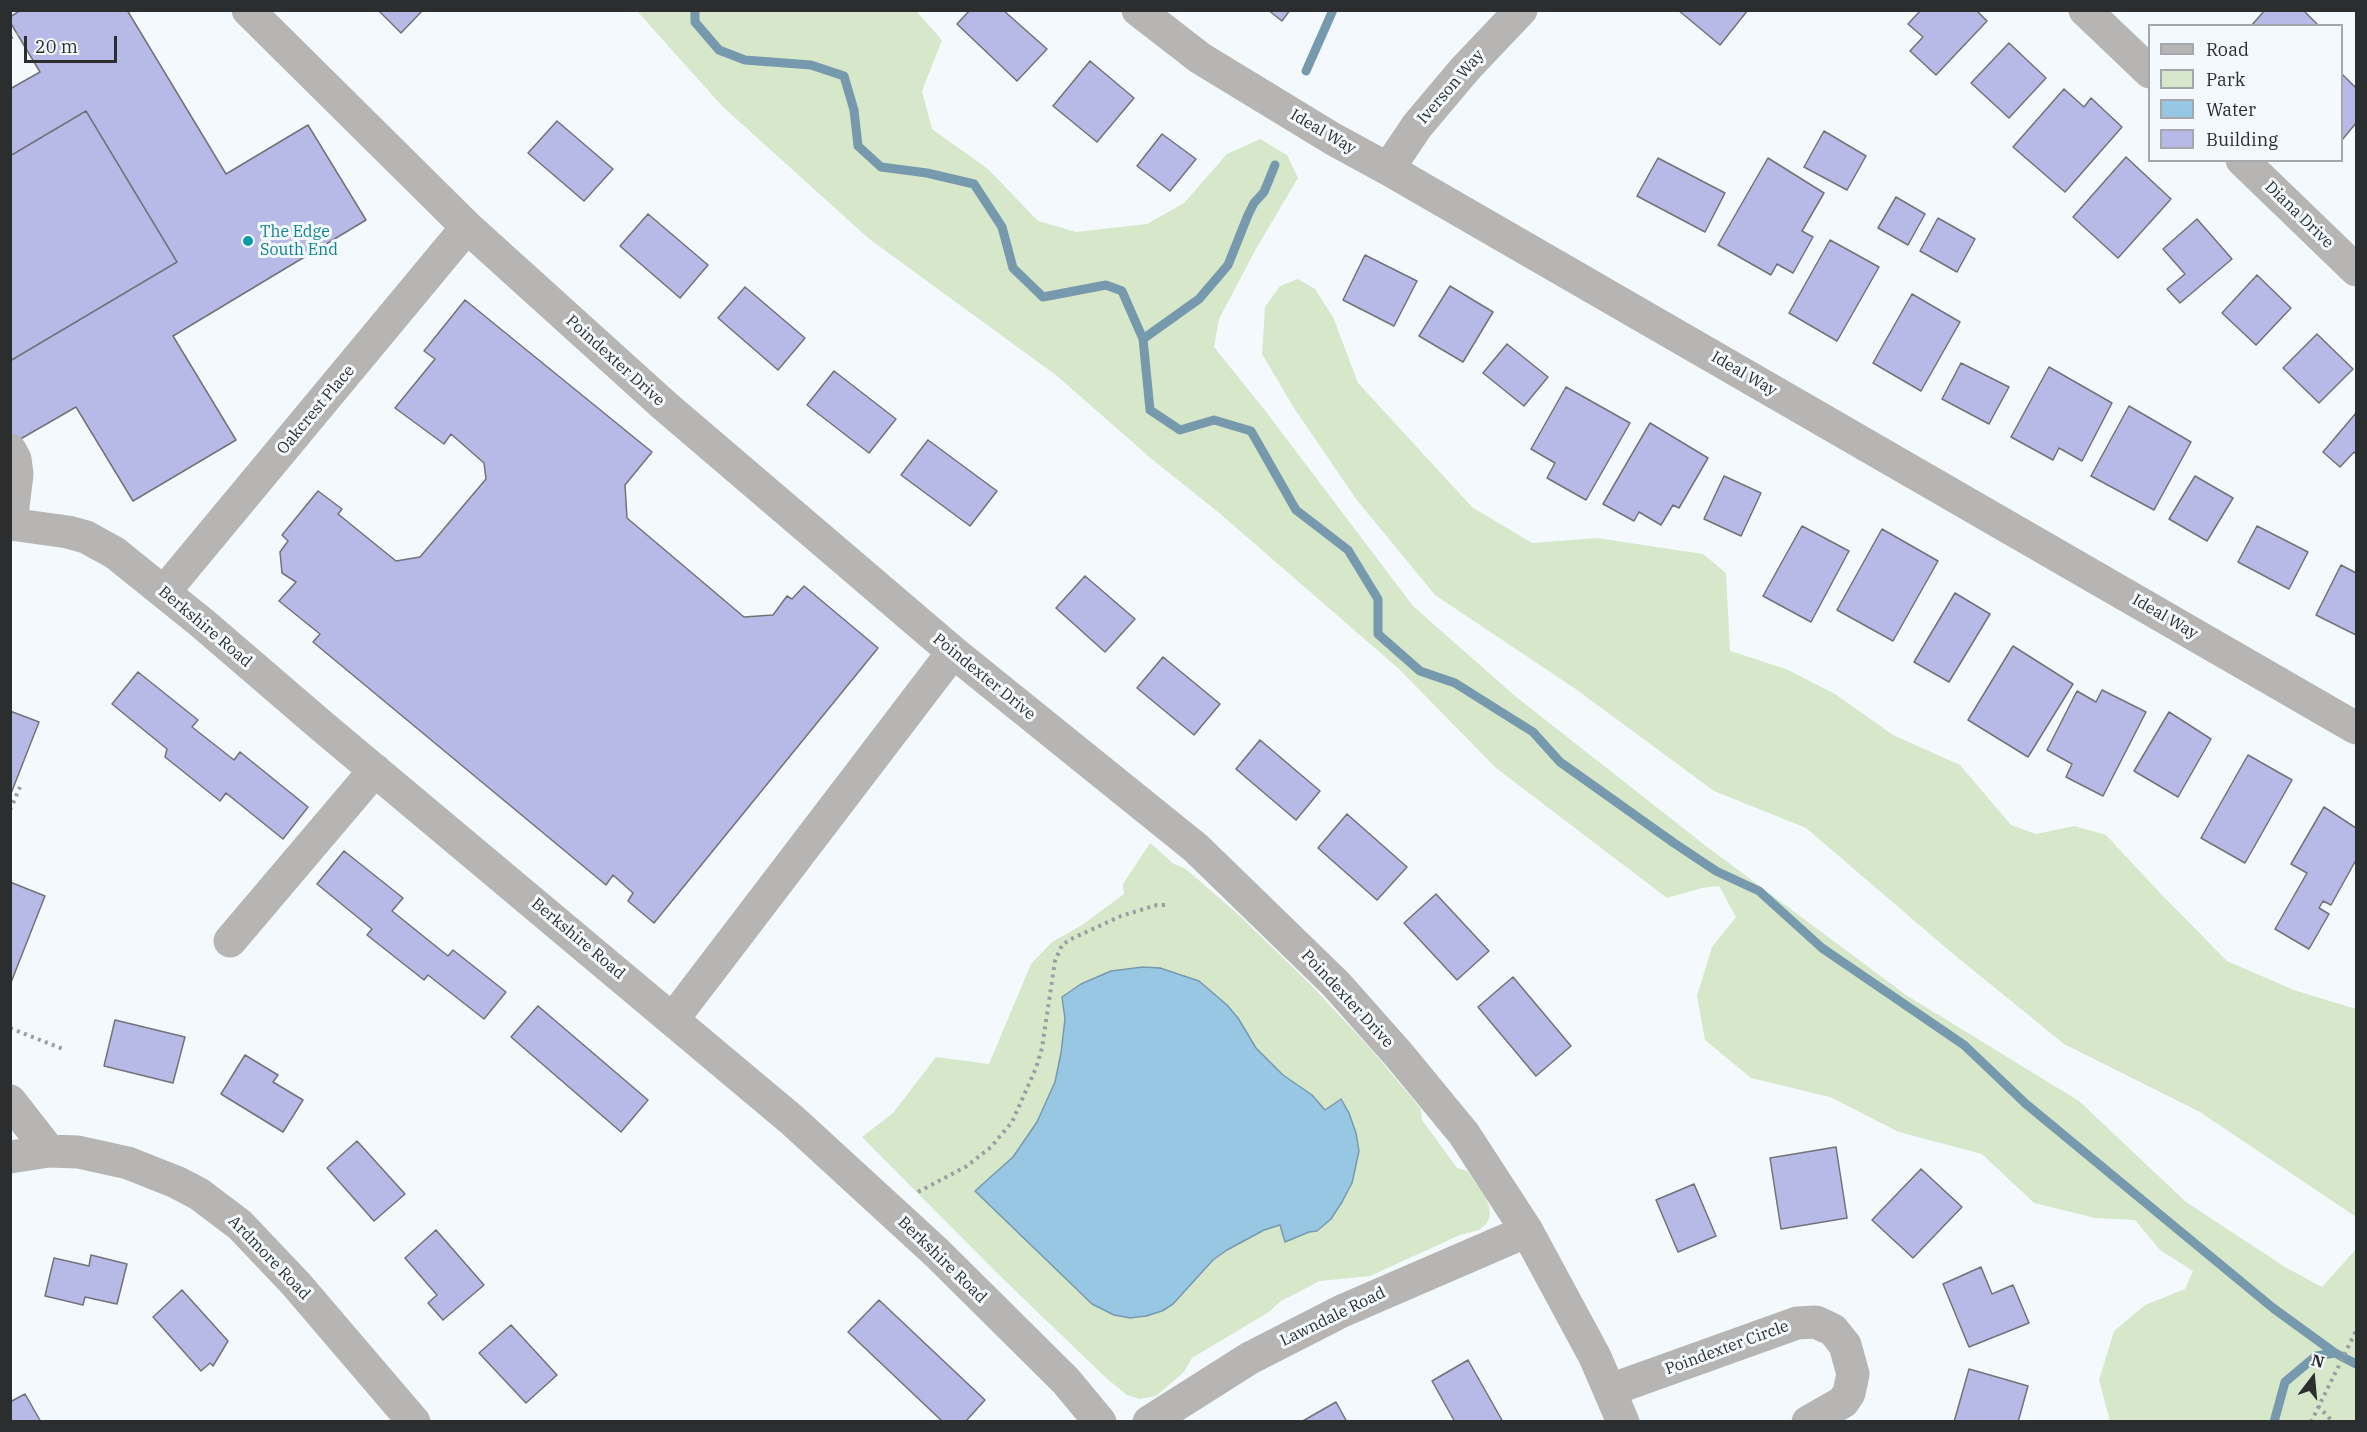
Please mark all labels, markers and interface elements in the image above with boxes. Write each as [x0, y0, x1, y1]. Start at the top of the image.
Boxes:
scale bar [27, 24, 120, 62]
legend [2148, 24, 2343, 162]
text: 20 m [35, 35, 78, 58]
text: Road [2206, 38, 2249, 61]
street label: Iverson Way [1414, 46, 1488, 128]
text: Park [2206, 68, 2245, 91]
text: Water [2206, 98, 2256, 121]
street label: Ideal Way [1287, 105, 1359, 159]
text: Building [2206, 128, 2278, 151]
street label: Diana Drive [2261, 177, 2337, 253]
place label: The Edge South End [260, 222, 338, 260]
marker: The Edge South End [241, 234, 255, 248]
street label: Poindexter Drive [562, 312, 668, 410]
street label: Ideal Way [1708, 347, 1780, 401]
street label: Oakcrest Place [273, 362, 359, 458]
street label: Berkshire Road [154, 582, 256, 672]
street label: Ideal Way [2129, 590, 2201, 644]
street label: Poindexter Drive [929, 630, 1039, 724]
street label: Berkshire Road [527, 894, 629, 984]
street label: Poindexter Drive [1297, 946, 1397, 1052]
street label: Ardmore Road [224, 1212, 314, 1304]
street label: Berkshire Road [894, 1213, 990, 1307]
street label: Lawndale Road [1277, 1283, 1389, 1351]
street label: Poindexter Circle [1663, 1317, 1791, 1379]
north arrow [2283, 1348, 2343, 1408]
text: N [2309, 1349, 2327, 1372]

